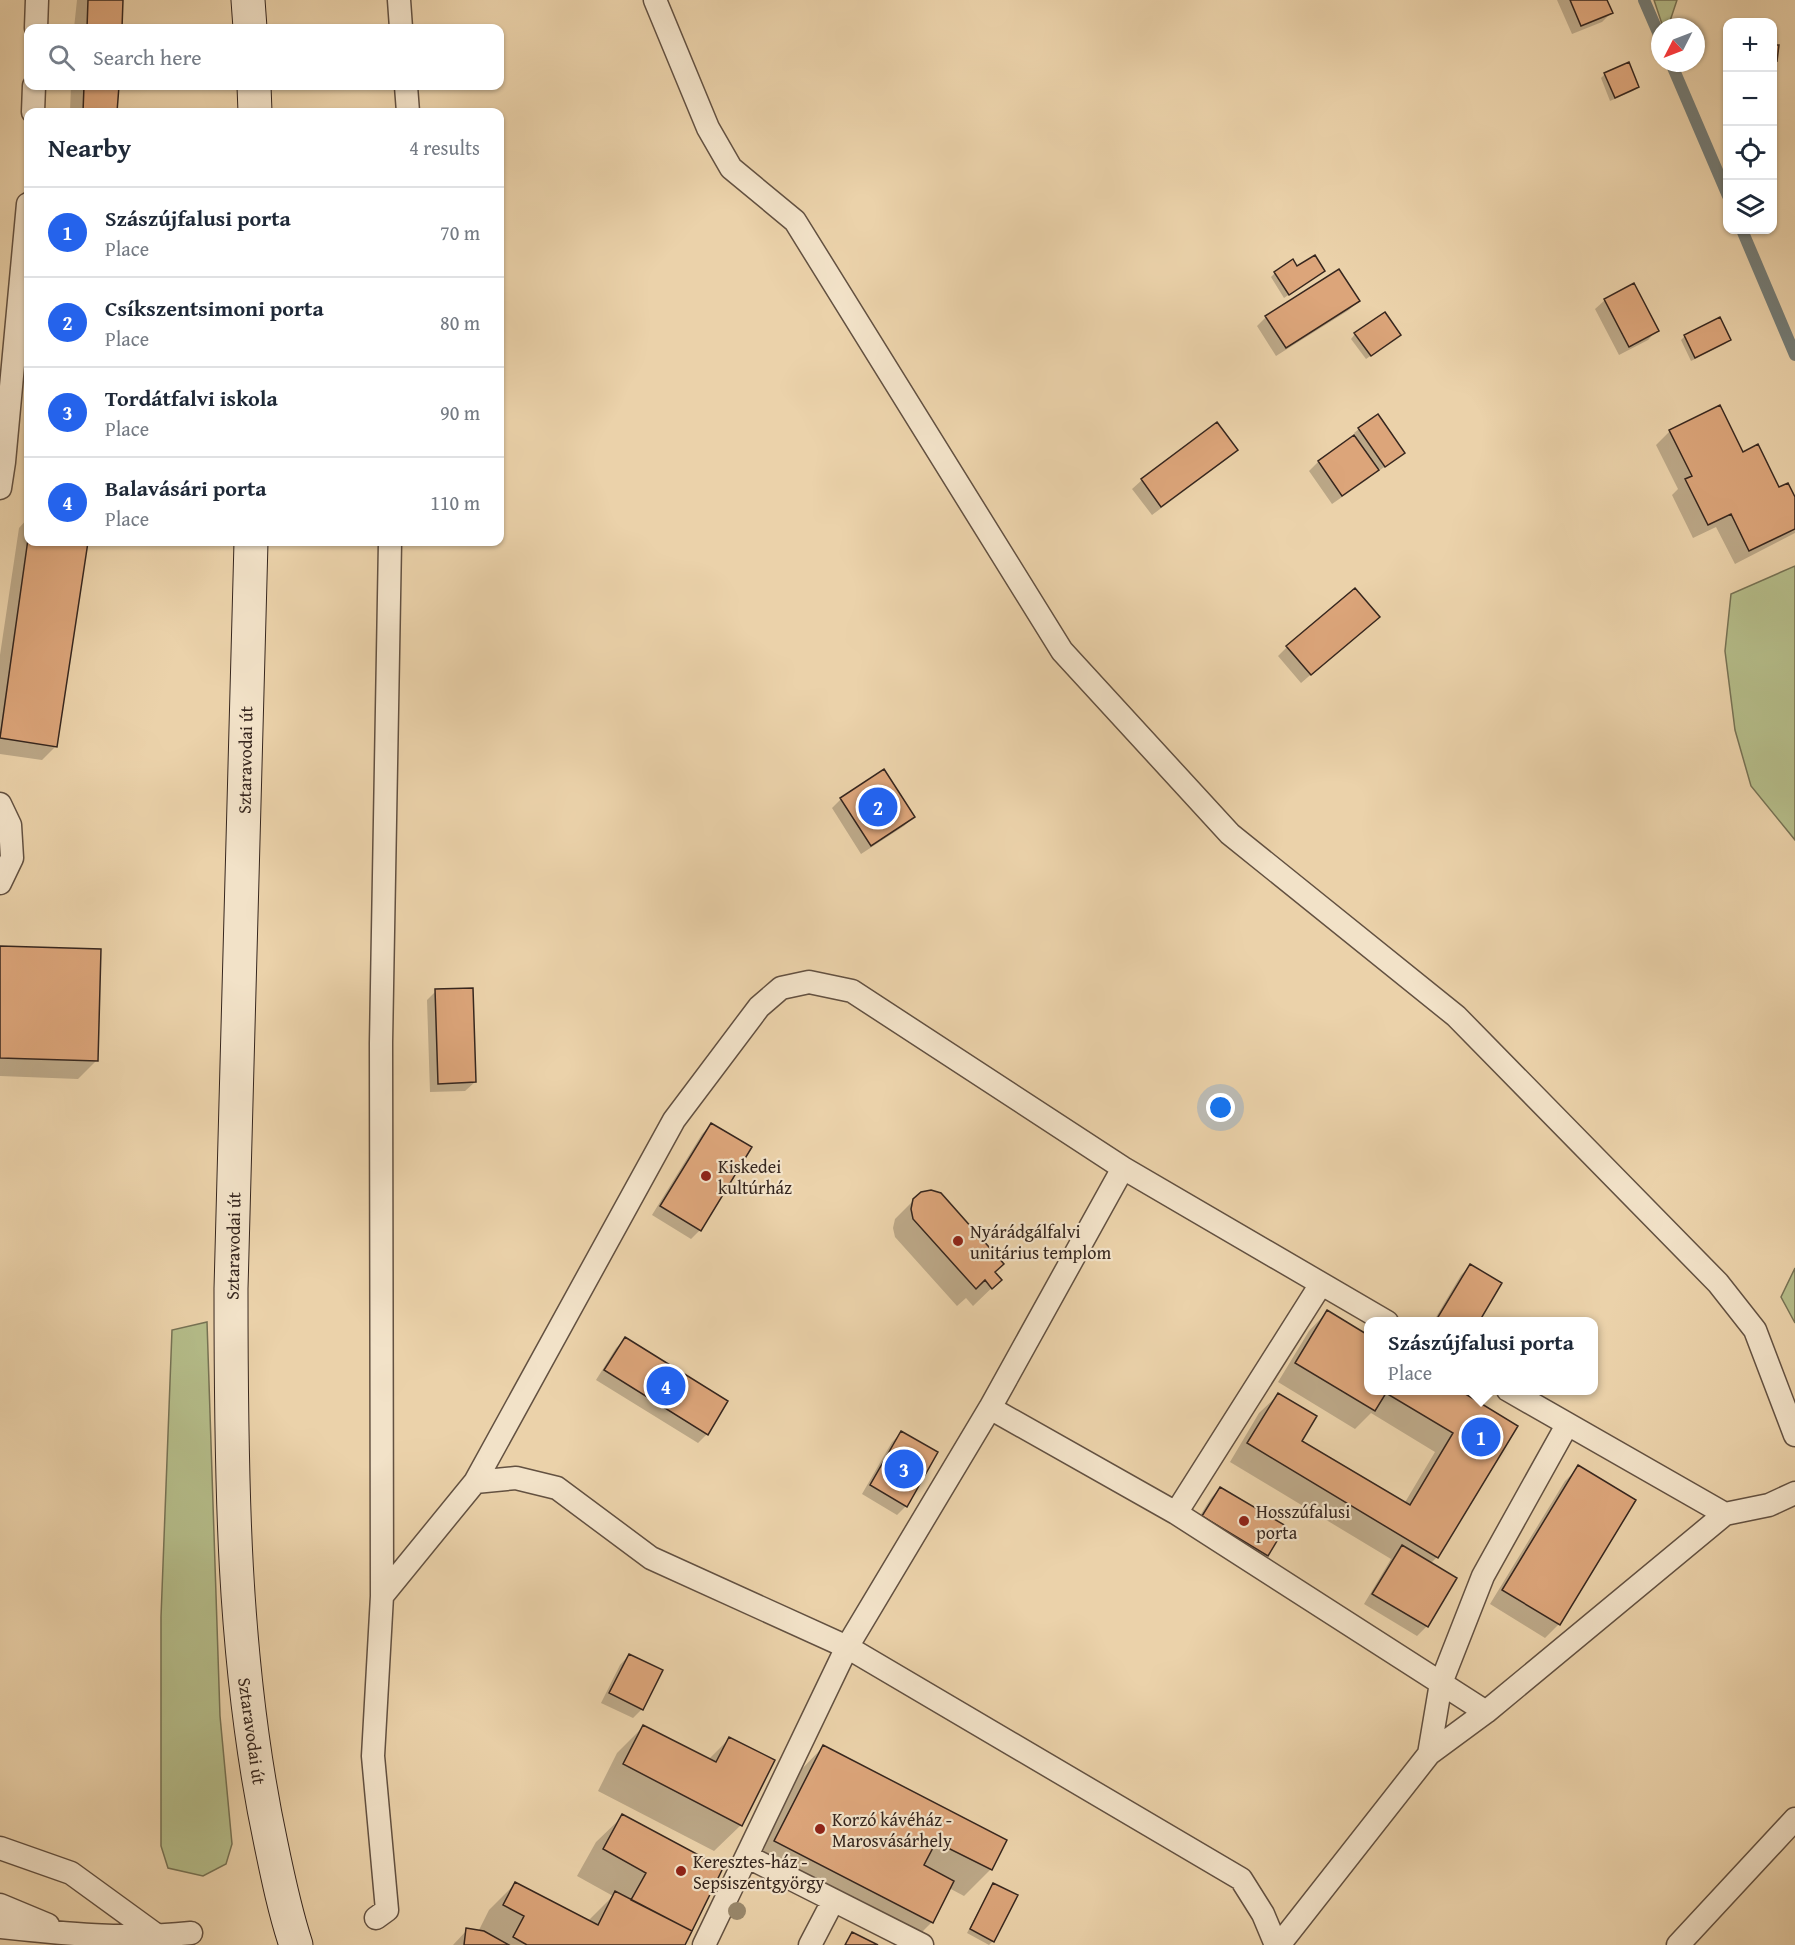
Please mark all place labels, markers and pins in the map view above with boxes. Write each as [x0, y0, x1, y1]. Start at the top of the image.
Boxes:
pin: 2 [858, 784, 898, 830]
place label: Kiskedei kultúrház [718, 1153, 792, 1201]
marker: Kiskedei kultúrház [699, 1169, 713, 1183]
place label: Nyárádgálfalvi unitárius templom [970, 1218, 1112, 1266]
marker: Nyárádgálfalvi unitárius templom [951, 1234, 965, 1248]
pin: 4 [646, 1364, 686, 1408]
pin: 1 [1462, 1414, 1500, 1460]
pin: 3 [884, 1446, 924, 1492]
place label: Hosszúfalusi porta [1256, 1498, 1350, 1546]
marker: Hosszúfalusi porta [1237, 1514, 1251, 1528]
place label: Korzó kávéház - Marosvásárhely [832, 1806, 952, 1854]
marker: Korzó kávéház - Marosvásárhely [813, 1822, 827, 1836]
place label: Keresztes-ház - Sepsiszentgyörgy [693, 1848, 825, 1896]
marker: Keresztes-ház - Sepsiszentgyörgy [674, 1864, 688, 1878]

